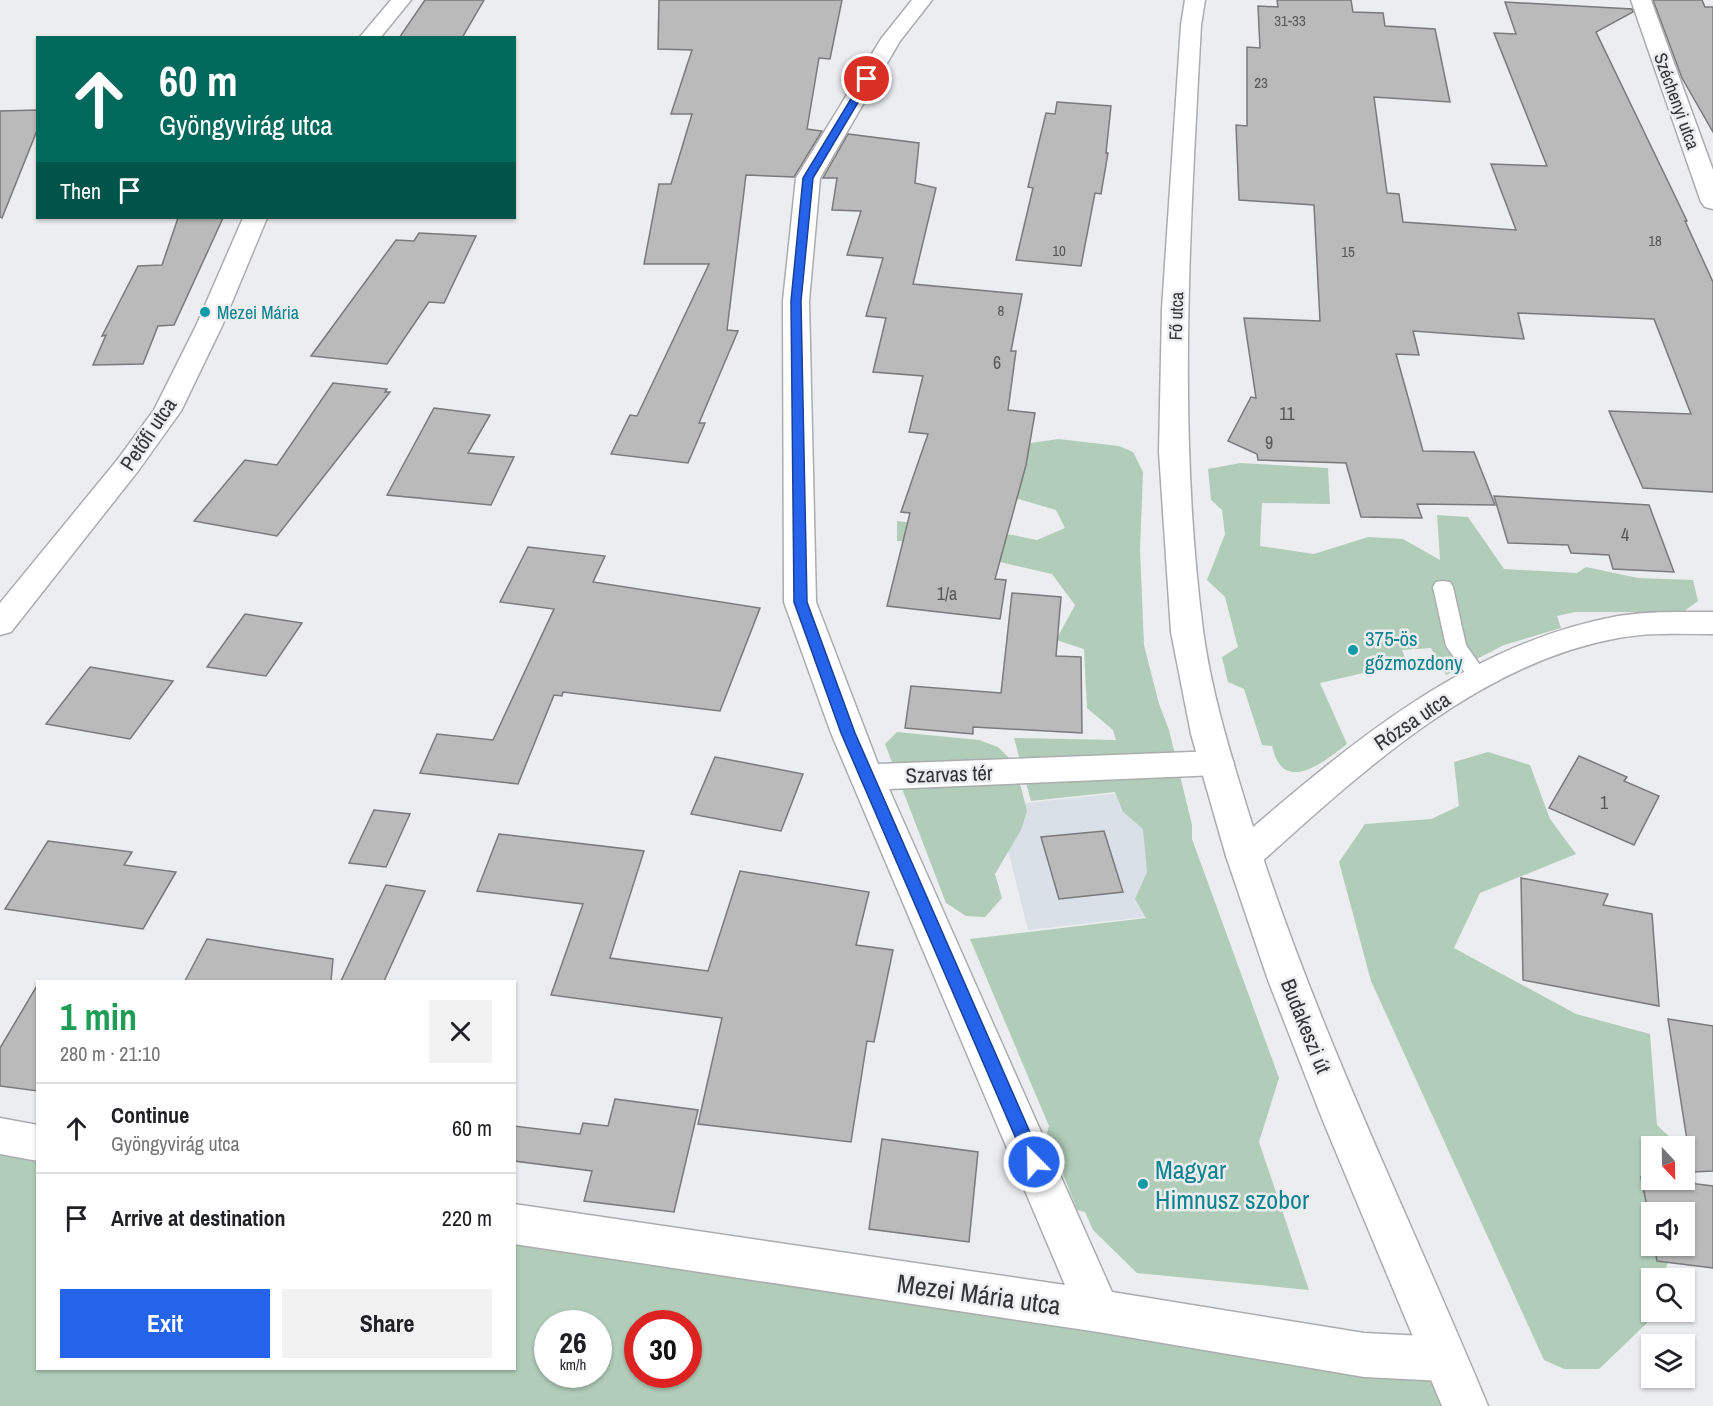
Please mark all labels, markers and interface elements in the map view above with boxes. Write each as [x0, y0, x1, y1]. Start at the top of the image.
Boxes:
house number: 31-33 [1274, 10, 1306, 31]
street label: Széchenyi utca [1648, 49, 1706, 153]
text: 60 m [159, 53, 238, 109]
pin [841, 53, 892, 104]
icon: ahead [60, 60, 138, 138]
icon: arrive [850, 62, 883, 95]
house number: 23 [1254, 72, 1268, 93]
text: Gyöngyvirág utca [159, 107, 333, 143]
icon: arrive [113, 174, 146, 207]
text: Then [60, 176, 101, 206]
house number: 18 [1648, 230, 1662, 251]
house number: 10 [1052, 240, 1066, 261]
house number: 15 [1341, 241, 1355, 262]
street label: Fő utca [1163, 291, 1189, 341]
place label: Mezei Mária [217, 300, 299, 325]
house number: 8 [998, 300, 1005, 321]
marker: Mezei Mária [198, 305, 212, 319]
house number: 6 [993, 350, 1001, 375]
street label: Petőfi utca [113, 391, 183, 476]
house number: 11 [1279, 401, 1295, 426]
house number: 9 [1265, 430, 1273, 455]
house number: 4 [1621, 522, 1629, 547]
house number: 1/a [937, 581, 957, 606]
place label: 375-ös gőzmozdony [1365, 624, 1463, 677]
marker: 375-ös gőzmozdony [1346, 643, 1360, 657]
street label: Rózsa utca [1368, 685, 1456, 757]
street label: Szarvas tér [905, 758, 993, 790]
house number: 1 [1600, 790, 1609, 815]
street label: Budakeszi út [1274, 974, 1338, 1078]
text: 1 min [60, 993, 137, 1041]
button: close [429, 1000, 492, 1063]
text: 280 m · 21:10 [60, 1040, 160, 1067]
text: Continue [111, 1100, 189, 1130]
icon: ahead [60, 1112, 93, 1145]
text: 60 m [452, 1113, 492, 1143]
text: Gyöngyvirág utca [111, 1130, 240, 1157]
position arrow [1002, 1130, 1066, 1194]
north arrow [1641, 1136, 1695, 1190]
map controls [1641, 1136, 1695, 1388]
place label: Magyar Himnusz szobor [1155, 1152, 1309, 1217]
marker: Magyar Himnusz szobor [1136, 1177, 1150, 1191]
icon: arrive [60, 1202, 93, 1235]
button: sound [1641, 1202, 1695, 1256]
text: Arrive at destination [111, 1203, 285, 1233]
text: 220 m [442, 1203, 492, 1233]
street label: Mezei Mária utca [895, 1265, 1063, 1323]
button: search [1641, 1268, 1695, 1322]
button: Exit [60, 1289, 270, 1358]
button: Share [282, 1289, 492, 1358]
speed limit sign: 30 [624, 1310, 702, 1388]
text: 26 [559, 1322, 587, 1362]
button: layers [1641, 1334, 1695, 1388]
text: km/h [560, 1354, 586, 1375]

